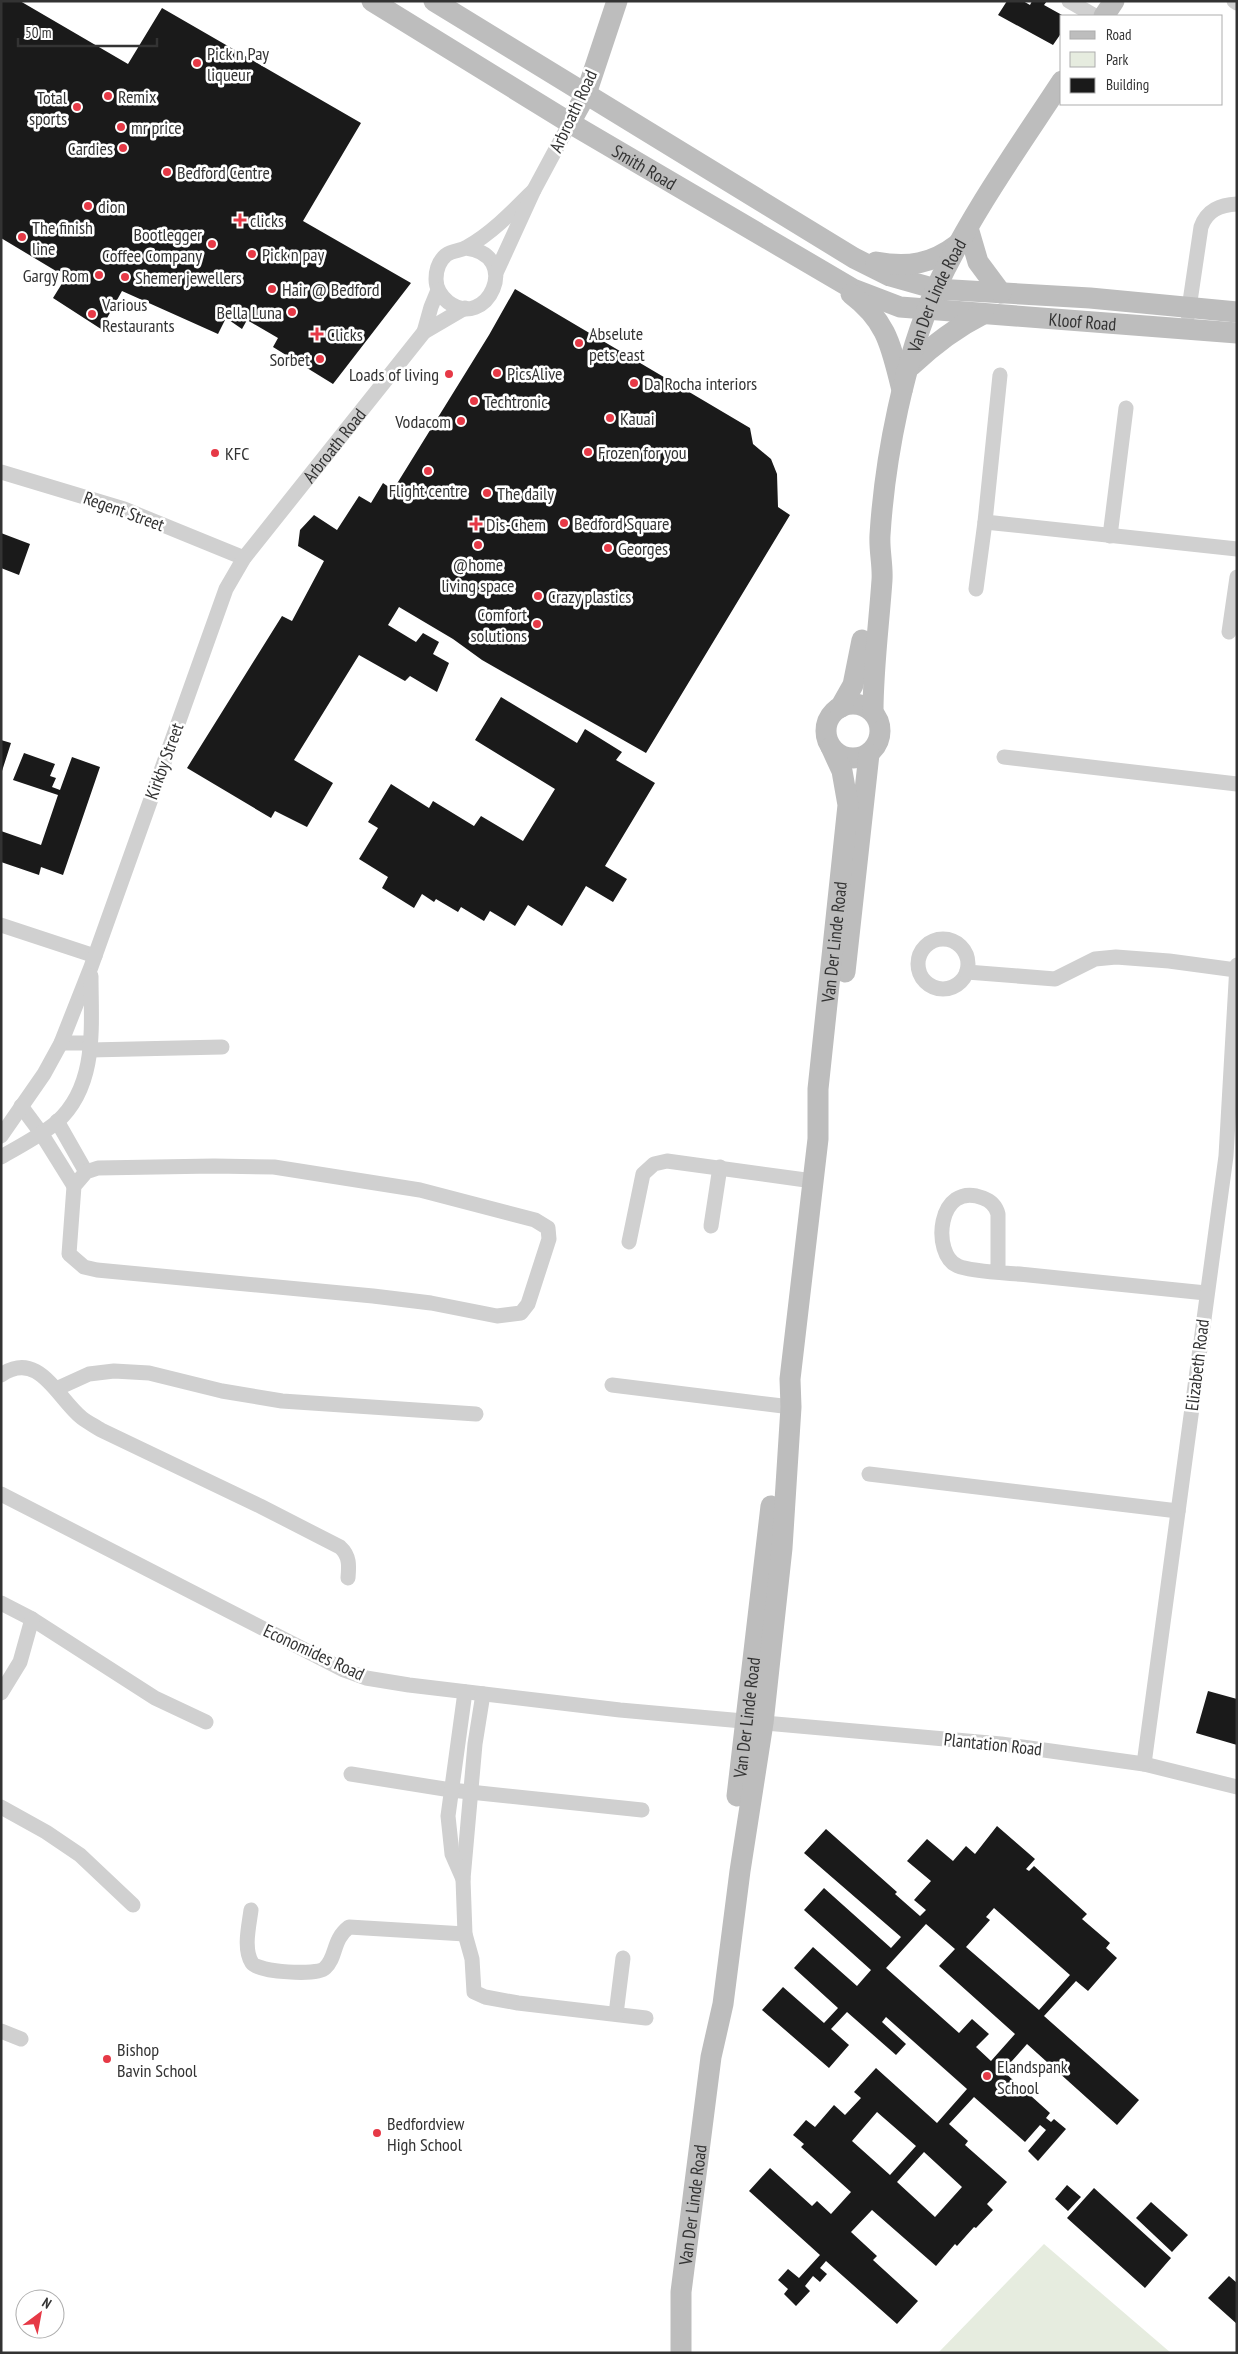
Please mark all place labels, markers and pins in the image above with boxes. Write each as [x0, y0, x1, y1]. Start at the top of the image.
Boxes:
place label: Pick n Pay liqueur [207, 42, 269, 86]
marker: Pick n Pay liqueur [191, 57, 203, 69]
place label: Remix [118, 85, 157, 108]
place label: Total sports [29, 86, 68, 130]
marker: Remix [102, 90, 114, 102]
marker: Total sports [71, 101, 83, 113]
place label: mr price [131, 116, 182, 139]
marker: mr price [115, 121, 127, 133]
place label: Cardies [68, 137, 113, 160]
marker: Cardies [117, 142, 129, 154]
place label: Bedford Centre [177, 161, 270, 184]
marker: Bedford Centre [161, 166, 173, 178]
place label: dion [98, 195, 125, 218]
marker: dion [82, 200, 94, 212]
place label: clicks [250, 209, 284, 232]
marker: clicks [234, 214, 246, 226]
place label: The finish line [32, 216, 93, 260]
place label: Bootlegger Coffee Company [102, 223, 202, 267]
marker: The finish line [16, 231, 28, 243]
marker: Bootlegger Coffee Company [206, 238, 218, 250]
place label: Pick n pay [262, 243, 325, 266]
marker: Pick n pay [246, 248, 258, 260]
place label: Gargy Rom [23, 264, 89, 287]
place label: Shemer jewellers [135, 266, 242, 289]
marker: Gargy Rom [93, 269, 105, 281]
marker: Shemer jewellers [119, 271, 131, 283]
place label: Hair @ Bedford [282, 278, 379, 301]
marker: Hair @ Bedford [266, 283, 278, 295]
place label: Various Restaurants [101, 293, 175, 337]
place label: Bella Luna [217, 301, 282, 324]
marker: Bella Luna [286, 306, 298, 318]
marker: Various Restaurants [86, 308, 98, 320]
place label: Abselute pets east [589, 322, 645, 366]
place label: Clicks [327, 323, 363, 346]
marker: Clicks [311, 328, 323, 340]
marker: Abselute pets east [573, 337, 585, 349]
place label: Sorbet [269, 348, 310, 371]
marker: Sorbet [314, 353, 326, 365]
place label: PicsAlive [507, 362, 563, 385]
place label: Loads of living [349, 363, 439, 386]
marker: PicsAlive [491, 367, 503, 379]
marker: Loads of living [443, 368, 455, 380]
place label: Da Rocha interiors [644, 372, 757, 395]
marker: Da Rocha interiors [628, 377, 640, 389]
place label: Techtronic [484, 390, 548, 413]
marker: Techtronic [468, 395, 480, 407]
place label: Kauai [620, 407, 655, 430]
place label: Vodacom [394, 410, 451, 433]
marker: Kauai [604, 412, 616, 424]
marker: Vodacom [455, 415, 467, 427]
place label: Frozen for you [598, 441, 687, 464]
place label: KFC [225, 442, 250, 465]
marker: Frozen for you [582, 446, 594, 458]
marker: KFC [209, 447, 221, 459]
marker: Flight centre [422, 465, 434, 477]
place label: Flight centre [389, 479, 467, 502]
place label: The daily [497, 482, 554, 505]
marker: The daily [481, 487, 493, 499]
place label: Bedford Square [574, 512, 669, 535]
place label: Dis-Chem [486, 513, 546, 536]
marker: Bedford Square [558, 517, 570, 529]
marker: Dis-Chem [470, 518, 482, 530]
place label: Georges [618, 537, 668, 560]
marker: @home living space [472, 539, 484, 551]
marker: Georges [602, 542, 614, 554]
place label: @home living space [441, 553, 515, 597]
place label: Crazy plastics [548, 585, 631, 608]
marker: Crazy plastics [532, 590, 544, 602]
place label: Comfort solutions [471, 603, 527, 647]
marker: Comfort solutions [531, 618, 543, 630]
place label: Bishop Bavin School [117, 2038, 198, 2082]
marker: Bishop Bavin School [101, 2053, 113, 2065]
place label: Elandspank School [997, 2055, 1068, 2099]
marker: Elandspank School [981, 2070, 993, 2082]
place label: Bedfordview High School [387, 2112, 465, 2156]
marker: Bedfordview High School [371, 2127, 383, 2139]

